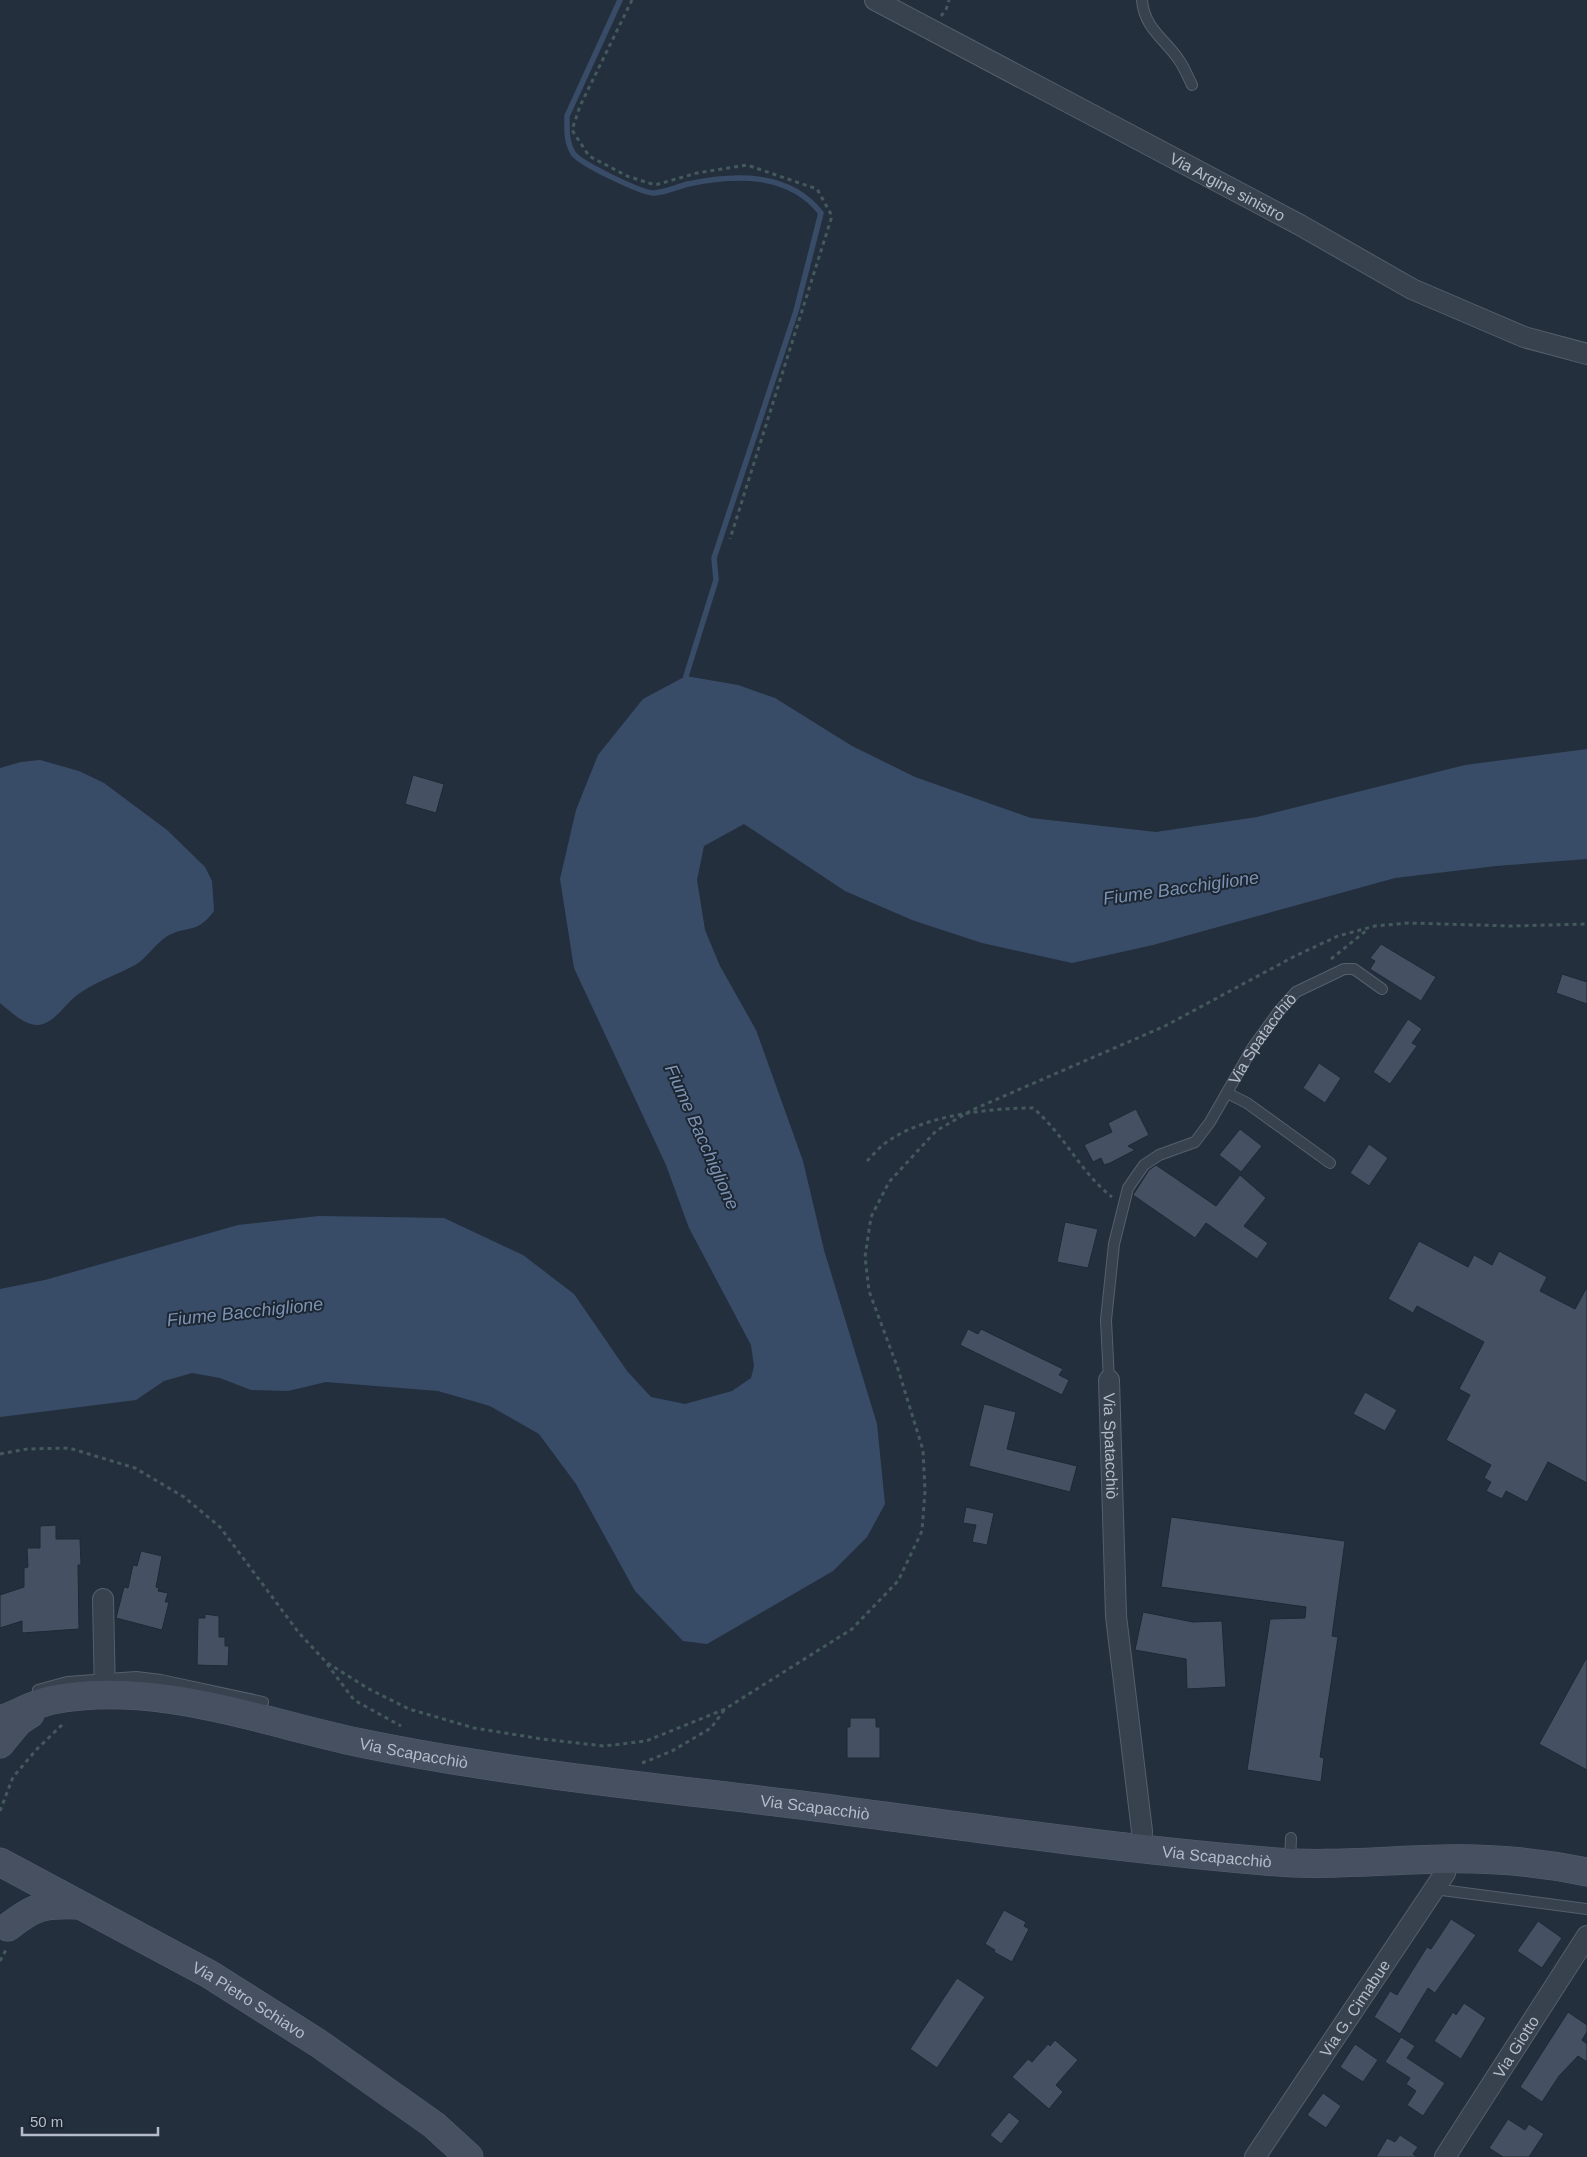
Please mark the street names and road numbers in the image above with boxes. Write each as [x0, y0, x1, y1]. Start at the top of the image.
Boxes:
street label: Via Argine sinistro [1167, 149, 1288, 224]
street label: Via Spatacchiò [1225, 990, 1299, 1087]
street label: Via Spatacchiò [1101, 1392, 1121, 1500]
street label: Via Scapacchiò [358, 1734, 469, 1771]
street label: Via Scapacchiò [759, 1792, 871, 1822]
street label: Via Scapacchiò [1161, 1843, 1273, 1870]
street label: Via G. Cimabue [1316, 1957, 1393, 2060]
street label: Via Pietro Schiavo [190, 1958, 309, 2042]
street label: Via Giotto [1490, 2013, 1542, 2081]

